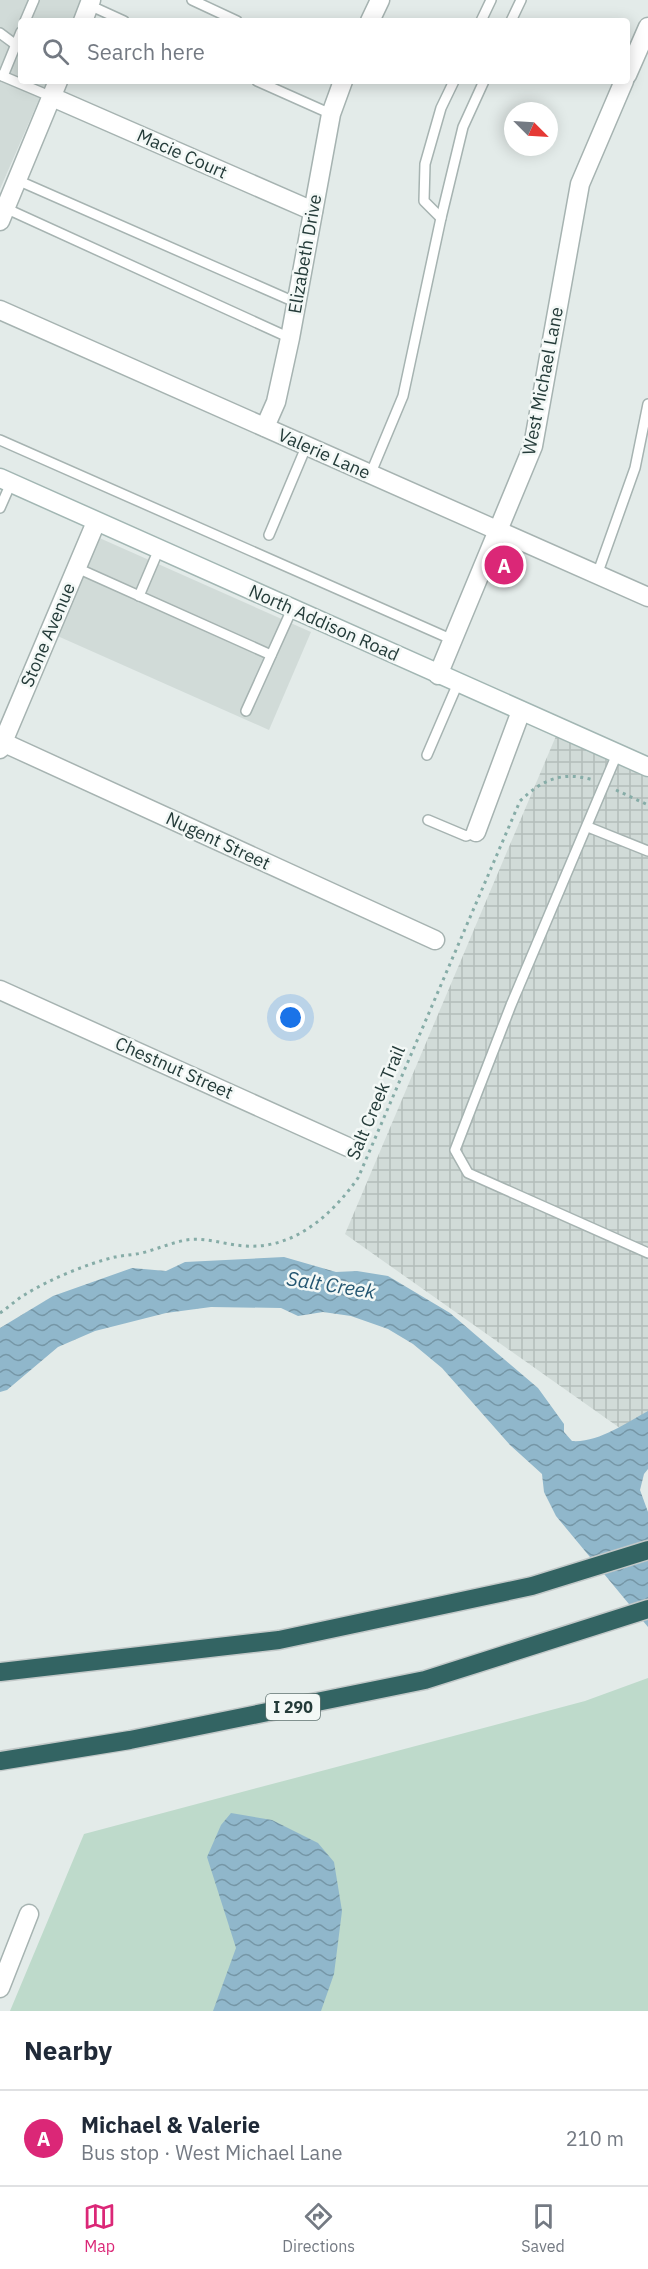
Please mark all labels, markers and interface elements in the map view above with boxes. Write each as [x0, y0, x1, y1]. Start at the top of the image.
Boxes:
search box [18, 18, 630, 84]
icon: search [39, 35, 72, 68]
text: Search here [87, 37, 205, 66]
north arrow [504, 102, 558, 156]
street label: Macie Court [133, 123, 231, 184]
street label: Elizabeth Drive [283, 192, 326, 315]
street label: West Michael Lane [517, 305, 568, 457]
street label: Valerie Lane [274, 423, 374, 484]
pin: A [484, 542, 524, 588]
street label: Stone Avenue [15, 579, 80, 691]
street label: North Addison Road [246, 579, 403, 666]
street label: Nugent Street [162, 806, 274, 875]
your location [276, 1003, 305, 1032]
street label: Chestnut Street [112, 1031, 237, 1104]
street label: Salt Creek Trail [341, 1042, 410, 1163]
water label: Salt Creek [285, 1264, 378, 1305]
road number: I 290 [266, 1694, 320, 1720]
text: Nearby [24, 2033, 112, 2067]
text: Michael & Valerie [81, 2110, 260, 2139]
text: A [37, 2125, 50, 2152]
text: 210 m [566, 2125, 624, 2152]
text: Bus stop · West Michael Lane [81, 2139, 343, 2166]
tab: Map [83, 2200, 116, 2256]
tab: Directions [282, 2200, 355, 2256]
tab: Saved [521, 2200, 565, 2256]

